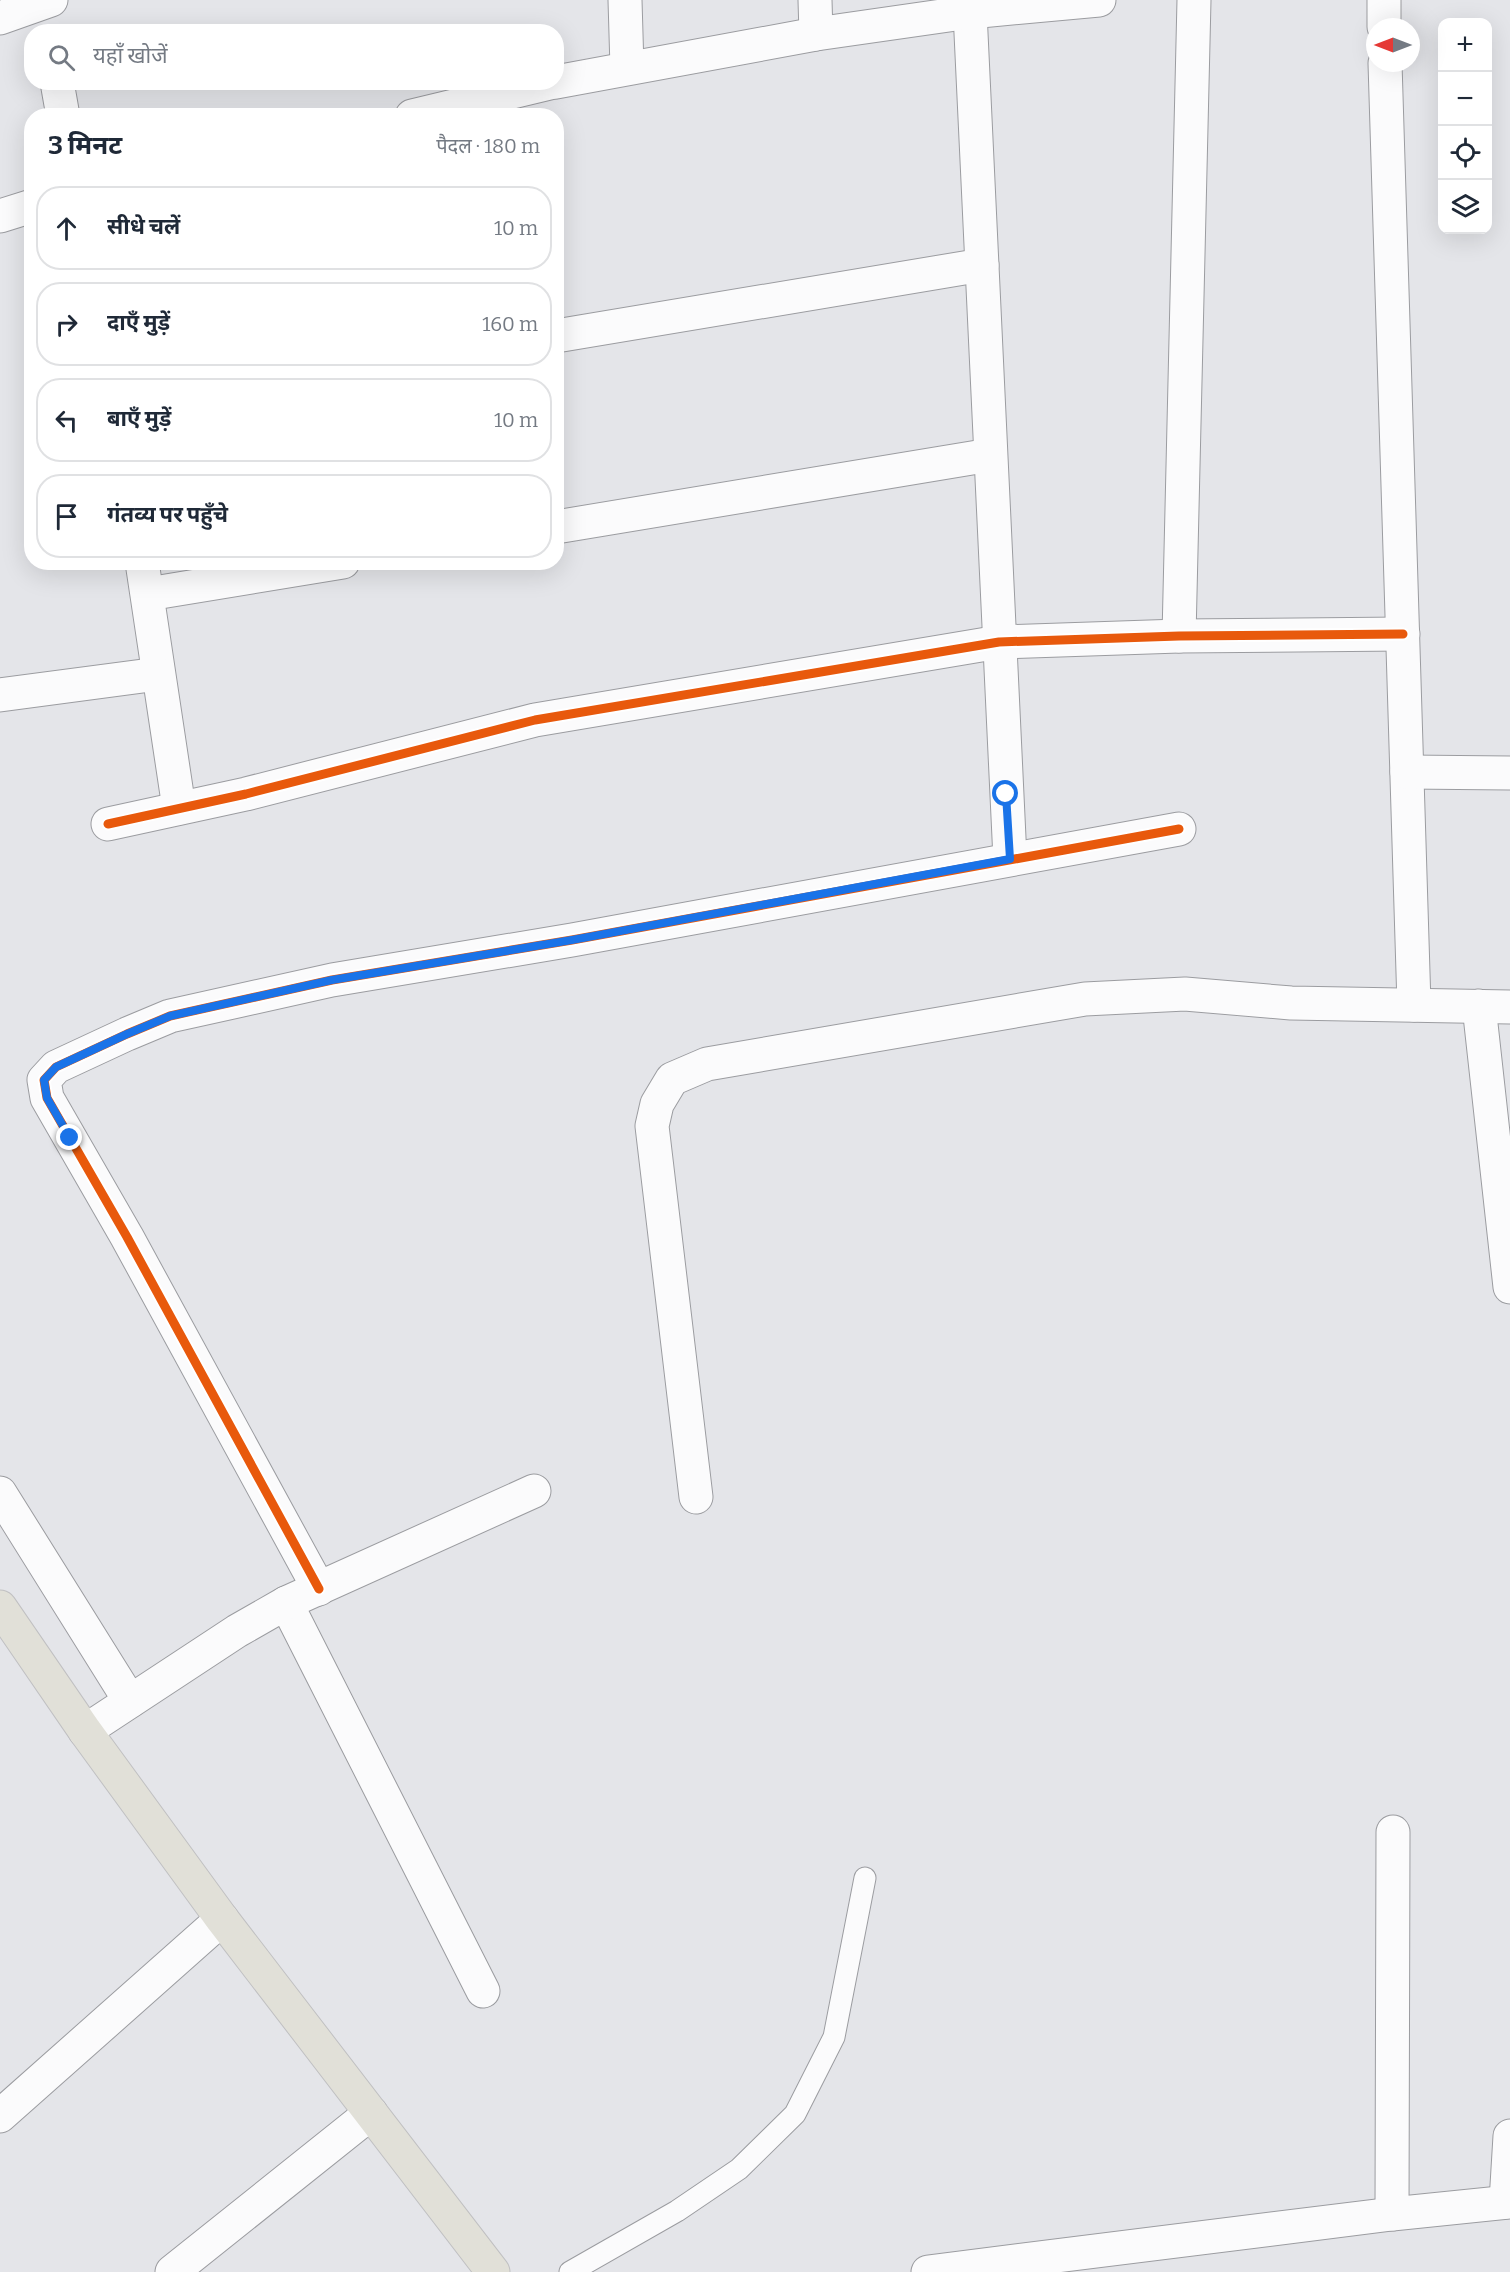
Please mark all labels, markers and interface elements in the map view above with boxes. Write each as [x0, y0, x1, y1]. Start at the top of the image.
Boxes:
north arrow [1366, 18, 1420, 72]
map controls [1438, 18, 1492, 234]
button: + [1438, 18, 1492, 72]
search box [24, 24, 564, 90]
icon: search [45, 41, 78, 74]
text: यहाँ खोजें [93, 42, 168, 69]
button: − [1438, 72, 1492, 126]
button: locate [1438, 126, 1492, 180]
text: 3 मिनट [48, 130, 122, 161]
text: पैदल · 180 m [436, 134, 540, 158]
button: layers [1438, 180, 1492, 234]
icon: ahead [50, 212, 83, 245]
text: सीधे चलें [107, 213, 180, 240]
text: 10 m [494, 216, 538, 240]
icon: right [50, 308, 83, 341]
text: दाएँ मुड़ें [107, 309, 170, 336]
text: 160 m [482, 312, 538, 336]
icon: left [50, 404, 83, 437]
text: बाएँ मुड़ें [107, 405, 171, 432]
text: 10 m [494, 408, 538, 432]
icon: arrive [50, 500, 83, 533]
text: गंतव्य पर पहुँचे [107, 501, 228, 528]
route start [992, 780, 1018, 806]
route end [56, 1124, 82, 1150]

